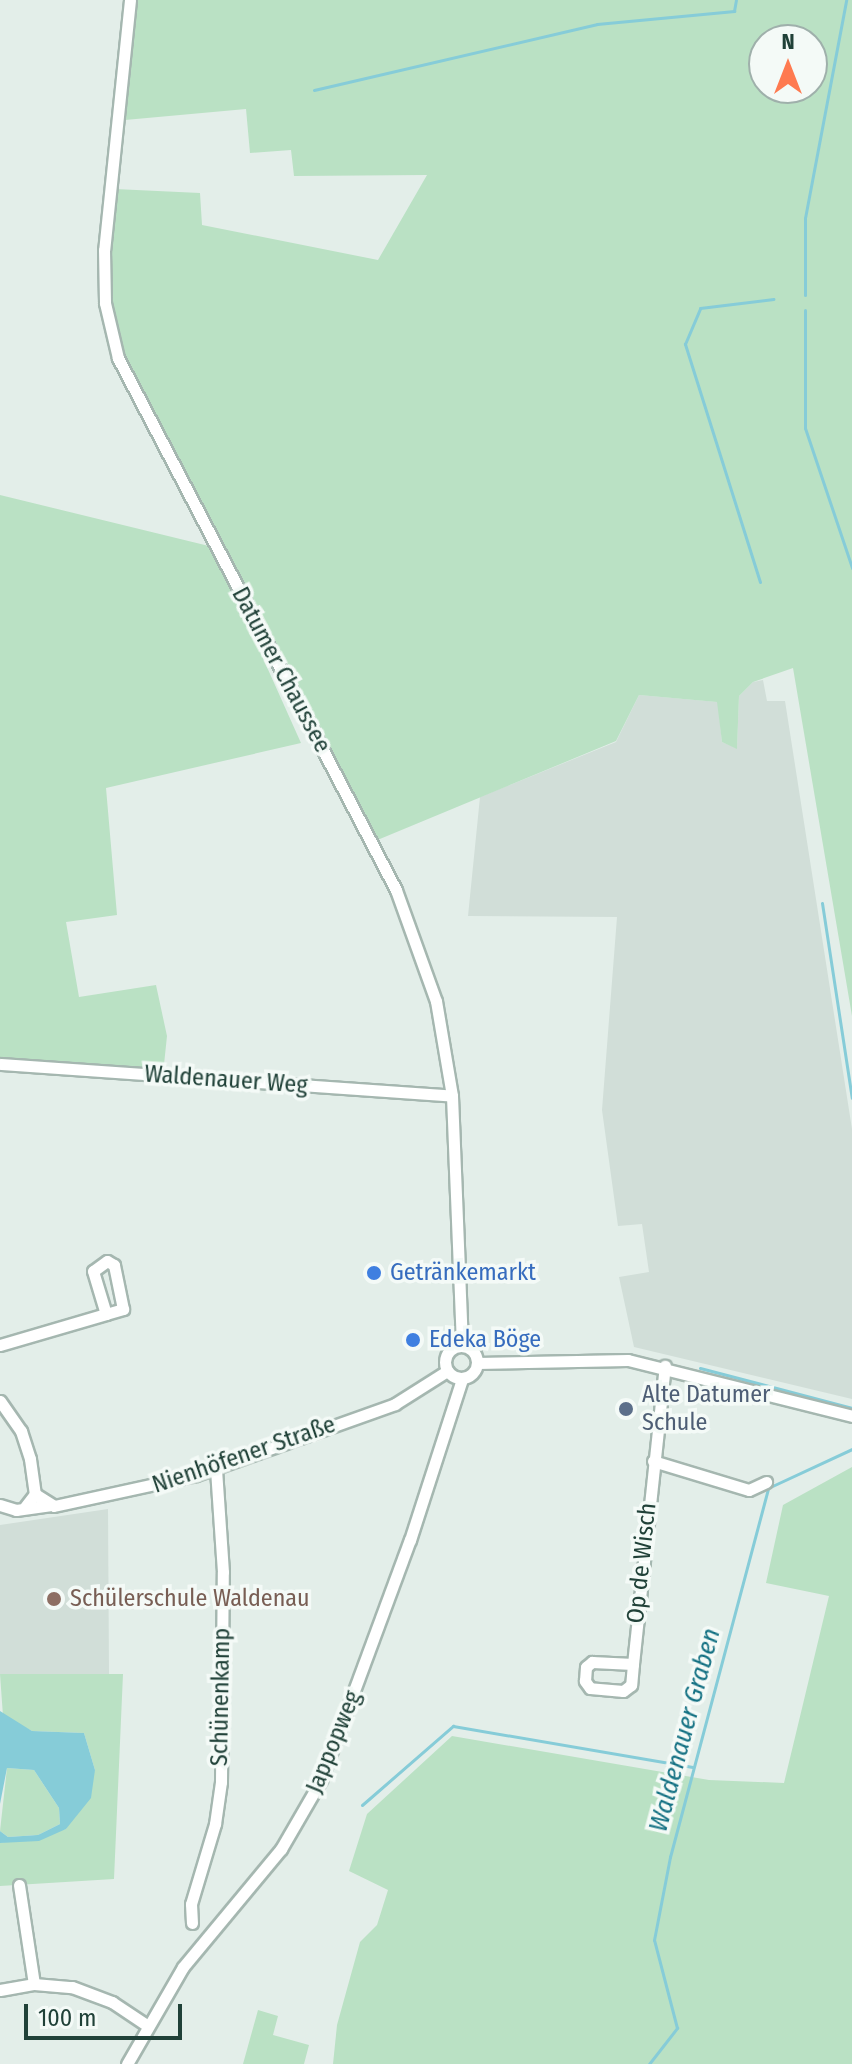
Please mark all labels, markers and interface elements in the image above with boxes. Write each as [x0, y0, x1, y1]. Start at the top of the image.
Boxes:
north arrow [748, 24, 828, 104]
text: N [781, 28, 795, 55]
street label: Datumer Chaussee [225, 582, 337, 758]
street label: Waldenauer Weg [143, 1060, 309, 1100]
place label: Getränkemarkt [390, 1259, 536, 1287]
marker: Getränkemarkt [365, 1264, 383, 1282]
place label: Edeka Böge [429, 1326, 541, 1354]
marker: Edeka Böge [404, 1331, 422, 1349]
place label: Alte Datumer Schule [642, 1381, 770, 1437]
marker: Alte Datumer Schule [617, 1400, 635, 1418]
street label: Nienhöfener Straße [149, 1410, 339, 1500]
street label: Op de Wisch [621, 1501, 663, 1625]
place label: Schülerschule Waldenau [70, 1585, 310, 1613]
marker: Schülerschule Waldenau [45, 1590, 63, 1608]
water label: Waldenauer Graben [643, 1625, 727, 1835]
street label: Schünenkamp [205, 1628, 237, 1766]
street label: Jappopweg [300, 1686, 368, 1798]
scale bar [28, 1988, 186, 2038]
text: 100 m [38, 2004, 96, 2032]

